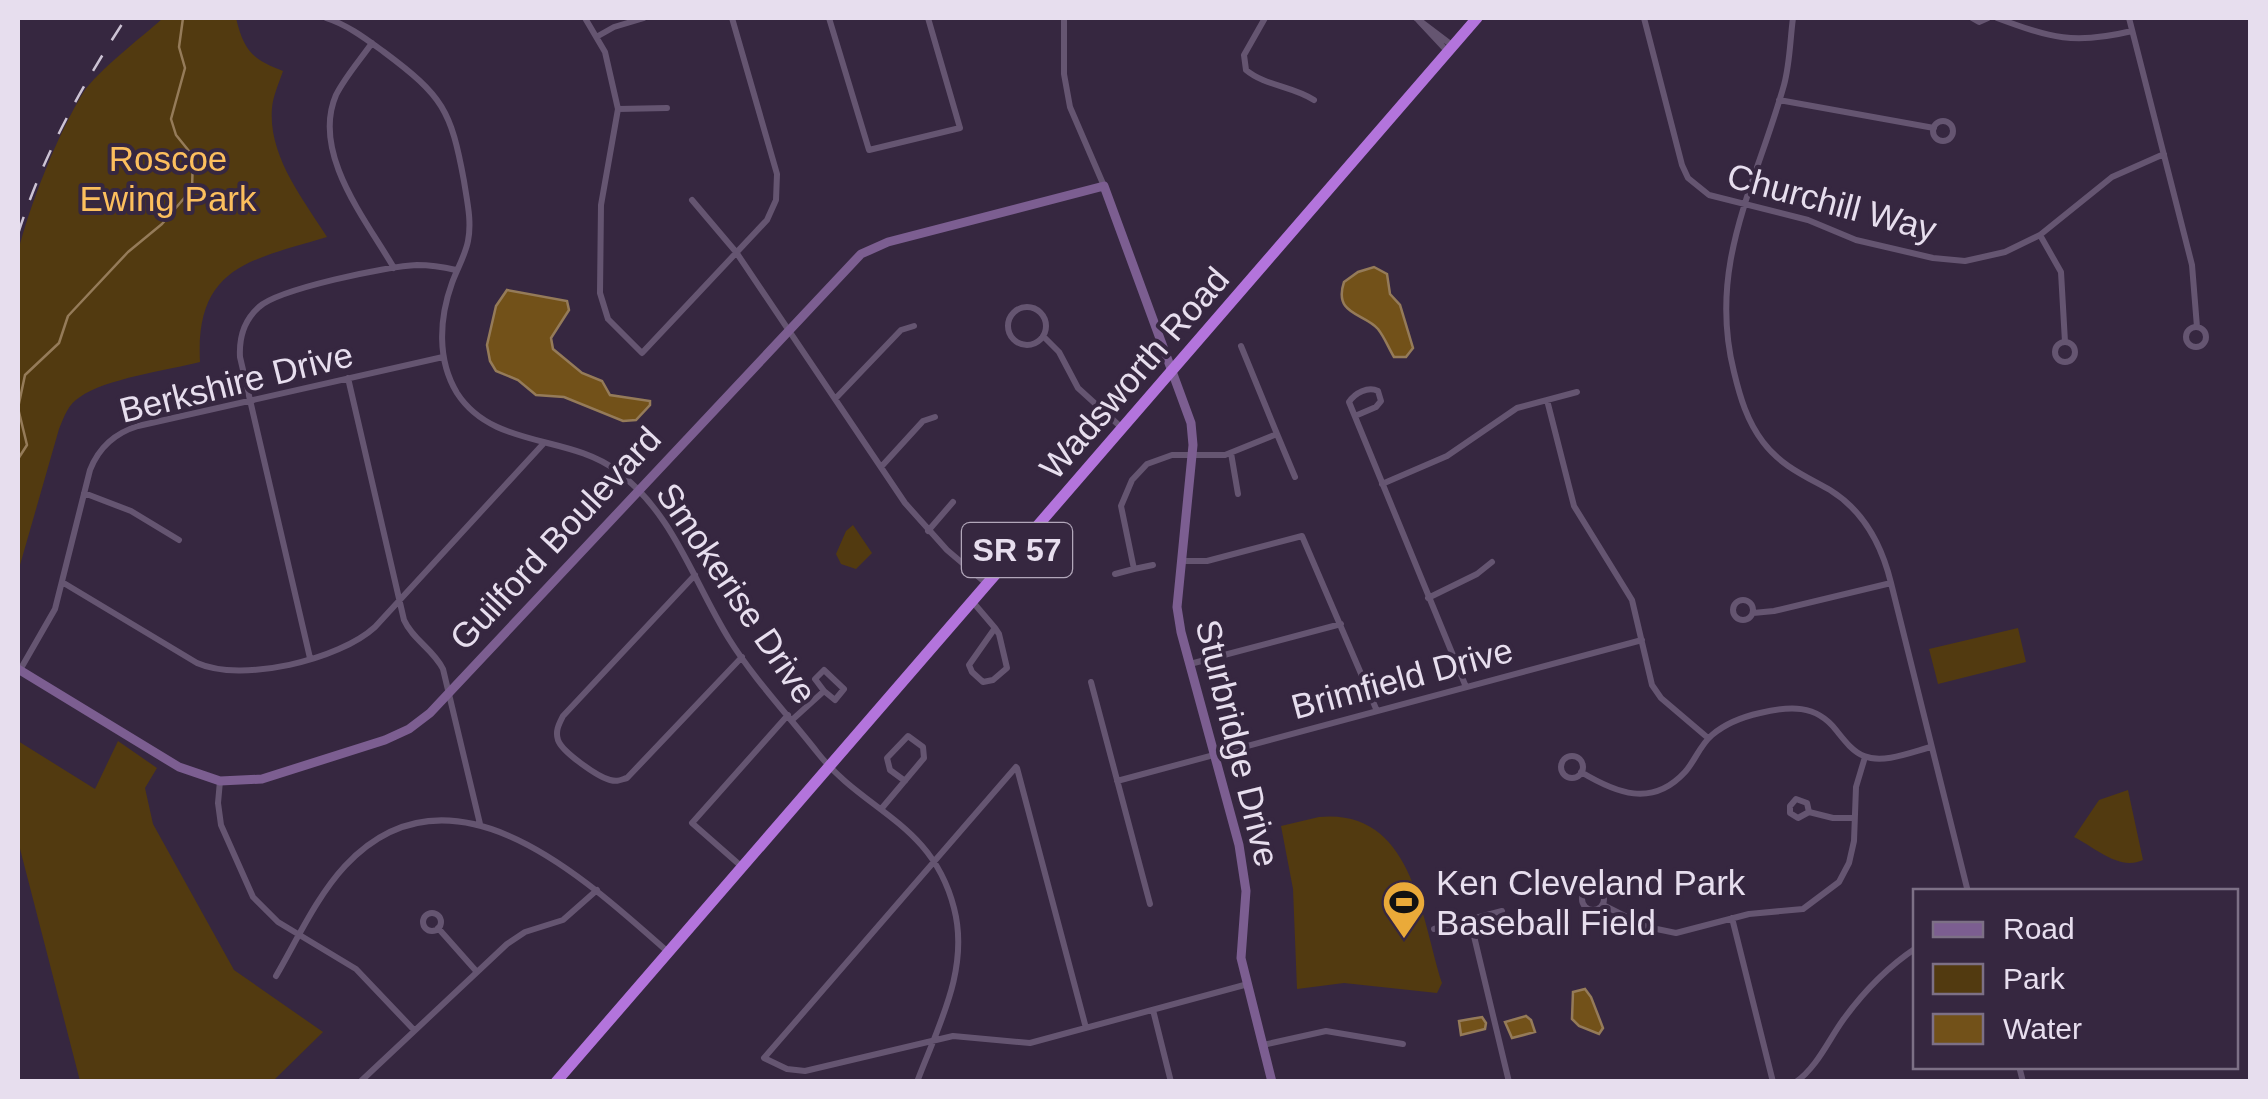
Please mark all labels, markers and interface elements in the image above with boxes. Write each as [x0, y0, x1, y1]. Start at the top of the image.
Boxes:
park label: Roscoe Ewing Park [79, 139, 257, 218]
street label: Churchill Way [1723, 155, 1941, 249]
street label: Wadsworth Road [1032, 259, 1236, 487]
street label: Berkshire Drive [115, 334, 357, 430]
street label: Guilford Boulevard [442, 419, 668, 657]
street label: Smokerise Drive [649, 476, 825, 710]
road number: SR 57 [962, 523, 1072, 577]
street label: Sturbridge Drive [1188, 616, 1288, 870]
street label: Brimfield Drive [1287, 630, 1517, 726]
place label: Ken Cleveland Park Baseball Field [1436, 863, 1746, 942]
sports icon: Ken Cleveland Park Baseball Field [1381, 879, 1427, 940]
legend [1913, 889, 2238, 1069]
text: Road [2003, 912, 2075, 945]
text: Park [2003, 962, 2066, 995]
text: Water [2003, 1012, 2082, 1045]

